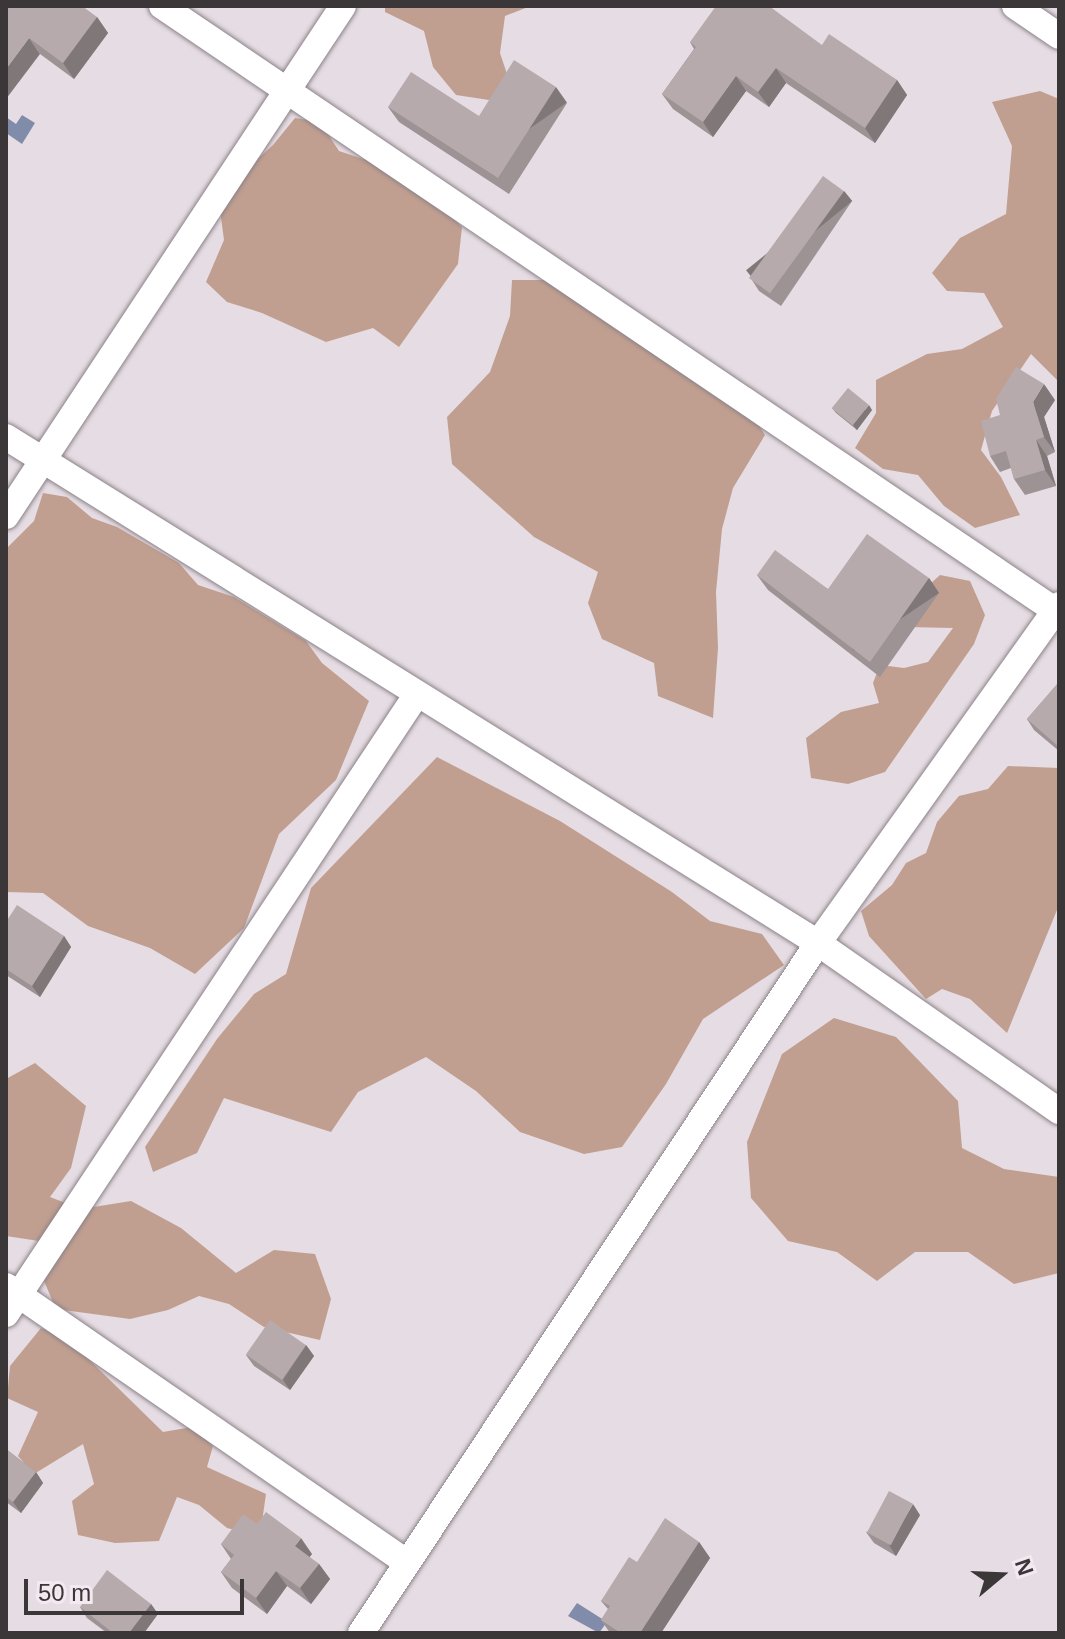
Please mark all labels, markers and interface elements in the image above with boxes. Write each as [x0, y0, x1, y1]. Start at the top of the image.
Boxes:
north arrow [961, 1535, 1041, 1615]
text: N [1010, 1555, 1039, 1579]
scale bar [28, 1563, 248, 1613]
text: 50 m [38, 1579, 91, 1606]

